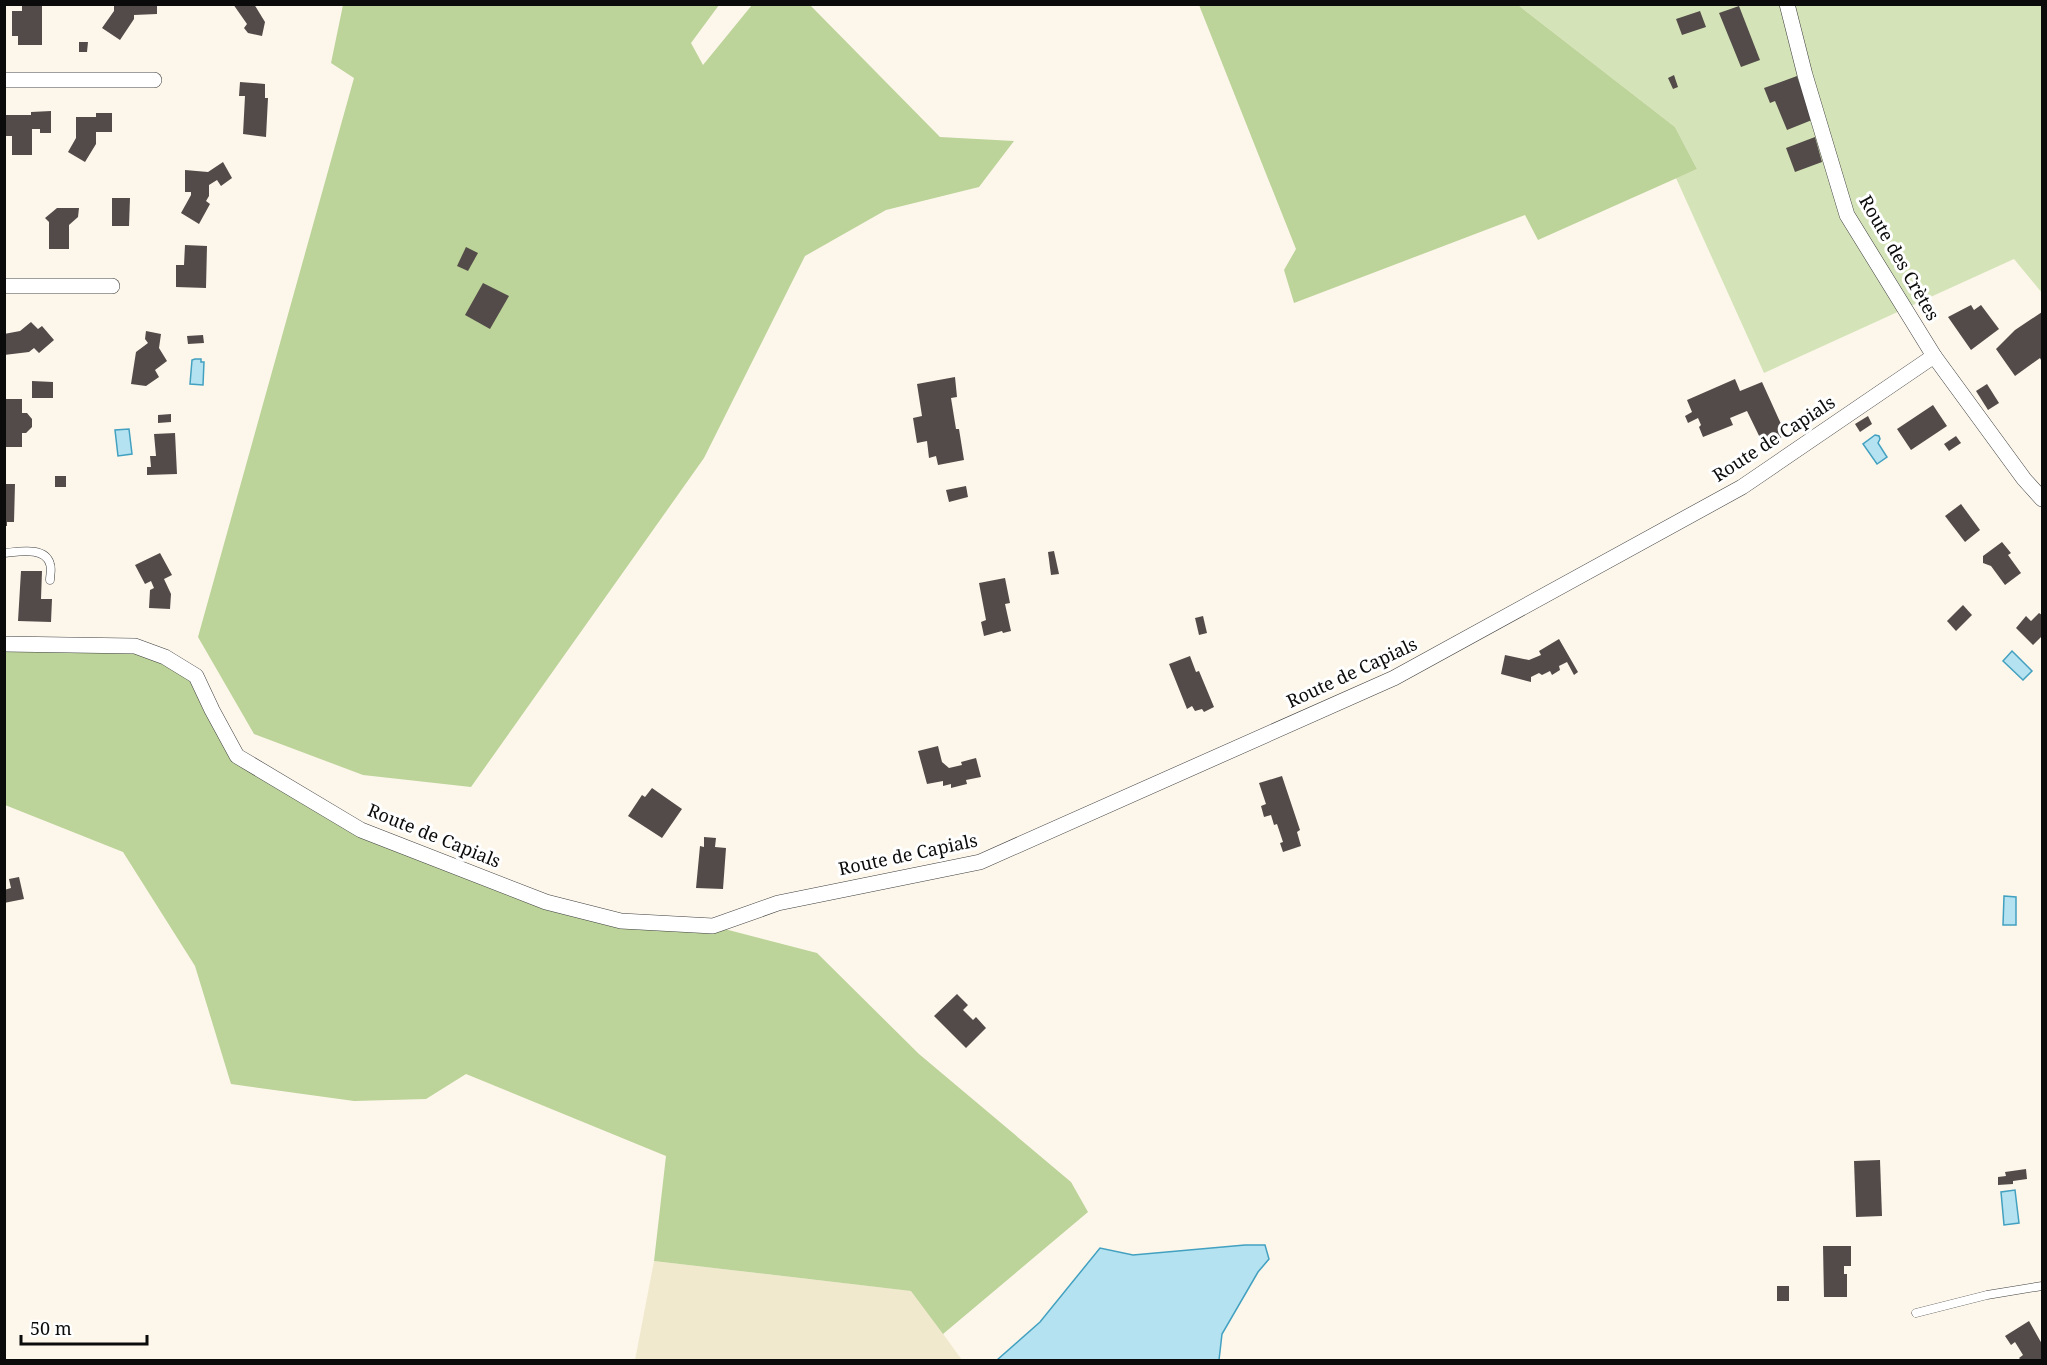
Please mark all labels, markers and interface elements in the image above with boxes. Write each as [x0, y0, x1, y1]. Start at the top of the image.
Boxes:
street label: Route des Crètes [1854, 190, 1946, 325]
street label: Route de Capials [1708, 390, 1839, 487]
street label: Route de Capials [1282, 631, 1421, 713]
street label: Route de Capials [364, 797, 504, 873]
street label: Route de Capials [836, 828, 979, 880]
scale bar [21, 1308, 147, 1346]
text: 50 m [30, 1316, 72, 1340]

